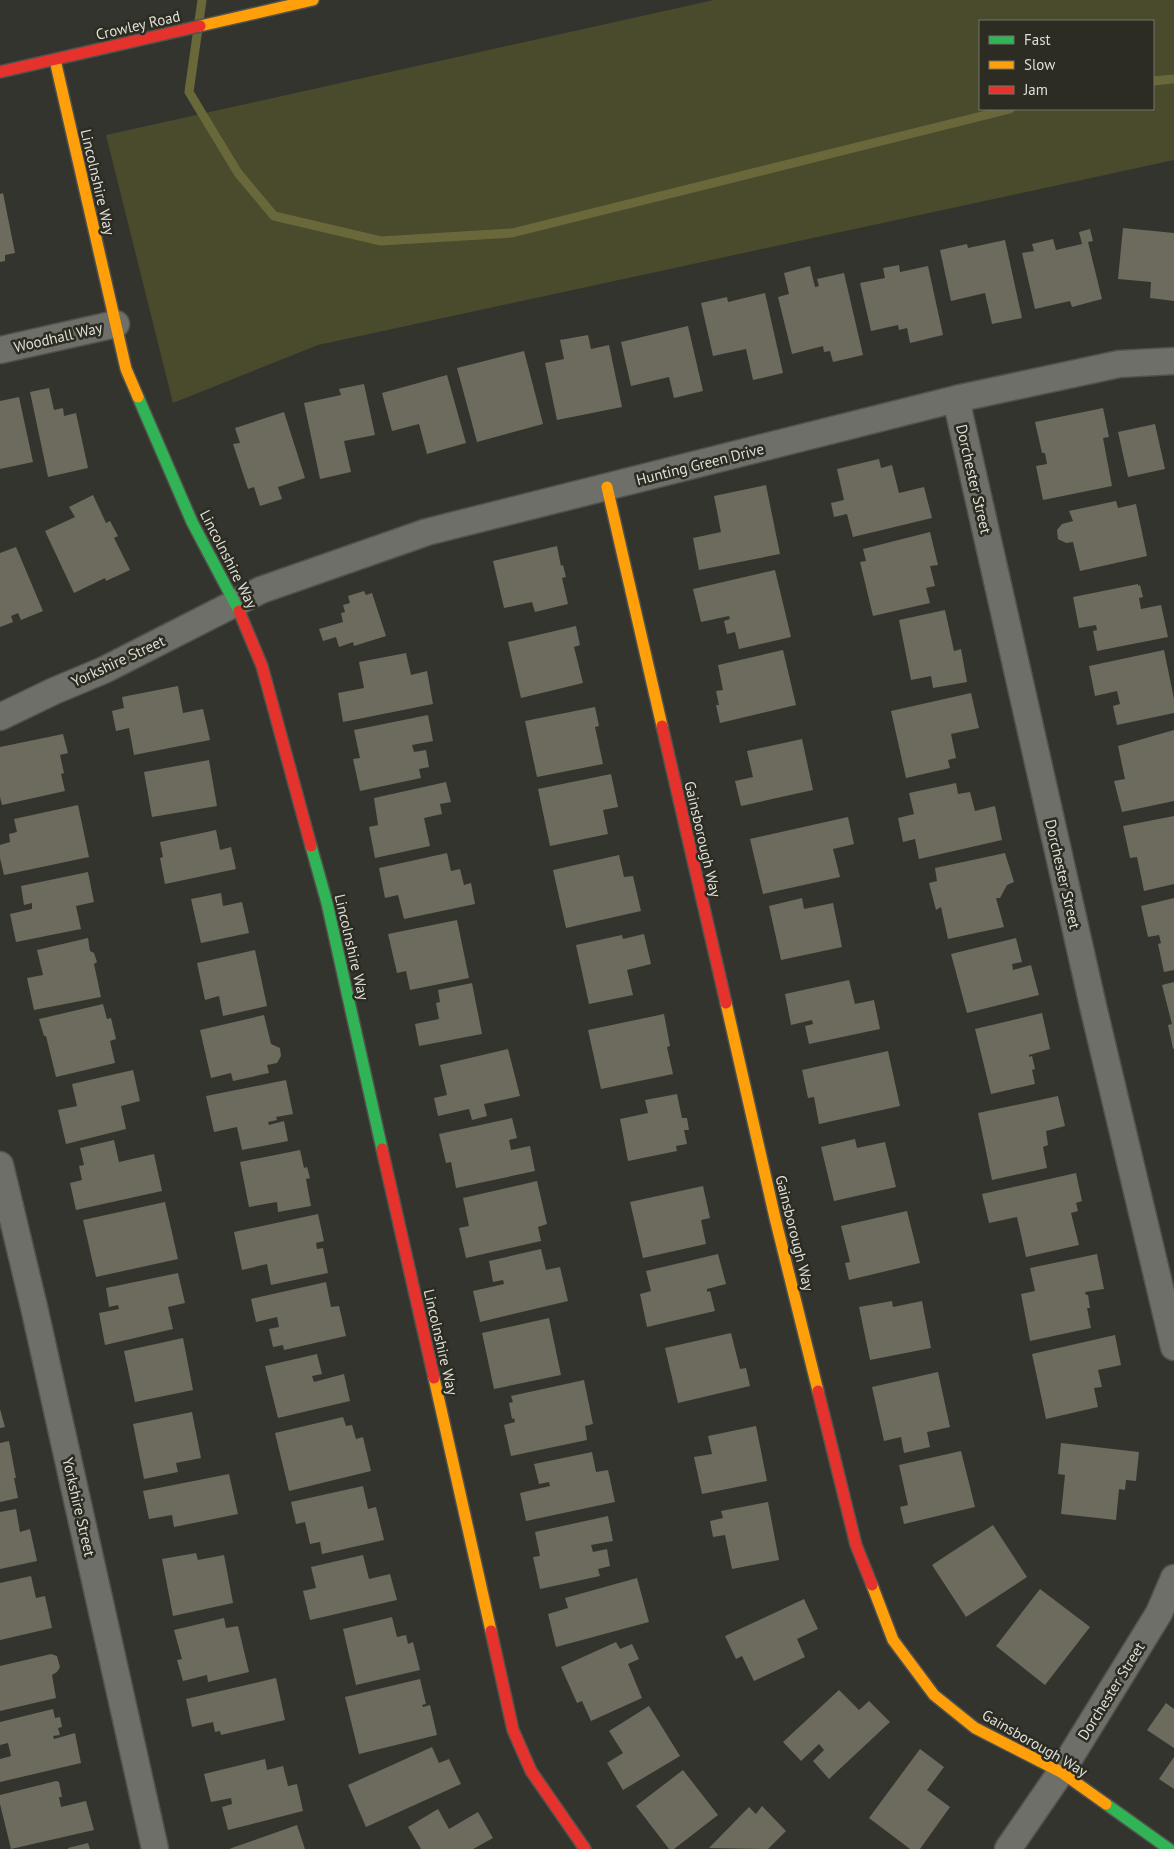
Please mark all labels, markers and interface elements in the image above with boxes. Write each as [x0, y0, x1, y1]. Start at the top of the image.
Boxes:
street label: Crowley Road [94, 6, 182, 44]
legend [979, 20, 1154, 110]
text: Fast [1024, 30, 1051, 49]
text: Slow [1024, 55, 1055, 74]
text: Jam [1023, 80, 1048, 99]
street label: Lincolnshire Way [77, 127, 119, 237]
street label: Woodhall Way [12, 318, 104, 356]
street label: Dorchester Street [952, 422, 996, 536]
street label: Hunting Green Drive [634, 439, 766, 489]
street label: Lincolnshire Way [196, 506, 262, 612]
street label: Yorkshire Street [68, 631, 168, 691]
street label: Gainsborough Way [680, 779, 726, 899]
street label: Dorchester Street [1041, 817, 1085, 931]
street label: Lincolnshire Way [331, 892, 373, 1002]
street label: Gainsborough Way [771, 1173, 819, 1293]
street label: Lincolnshire Way [420, 1287, 462, 1397]
street label: Yorkshire Street [58, 1456, 100, 1558]
street label: Dorchester Street [1073, 1639, 1149, 1743]
street label: Gainsborough Way [979, 1705, 1091, 1781]

